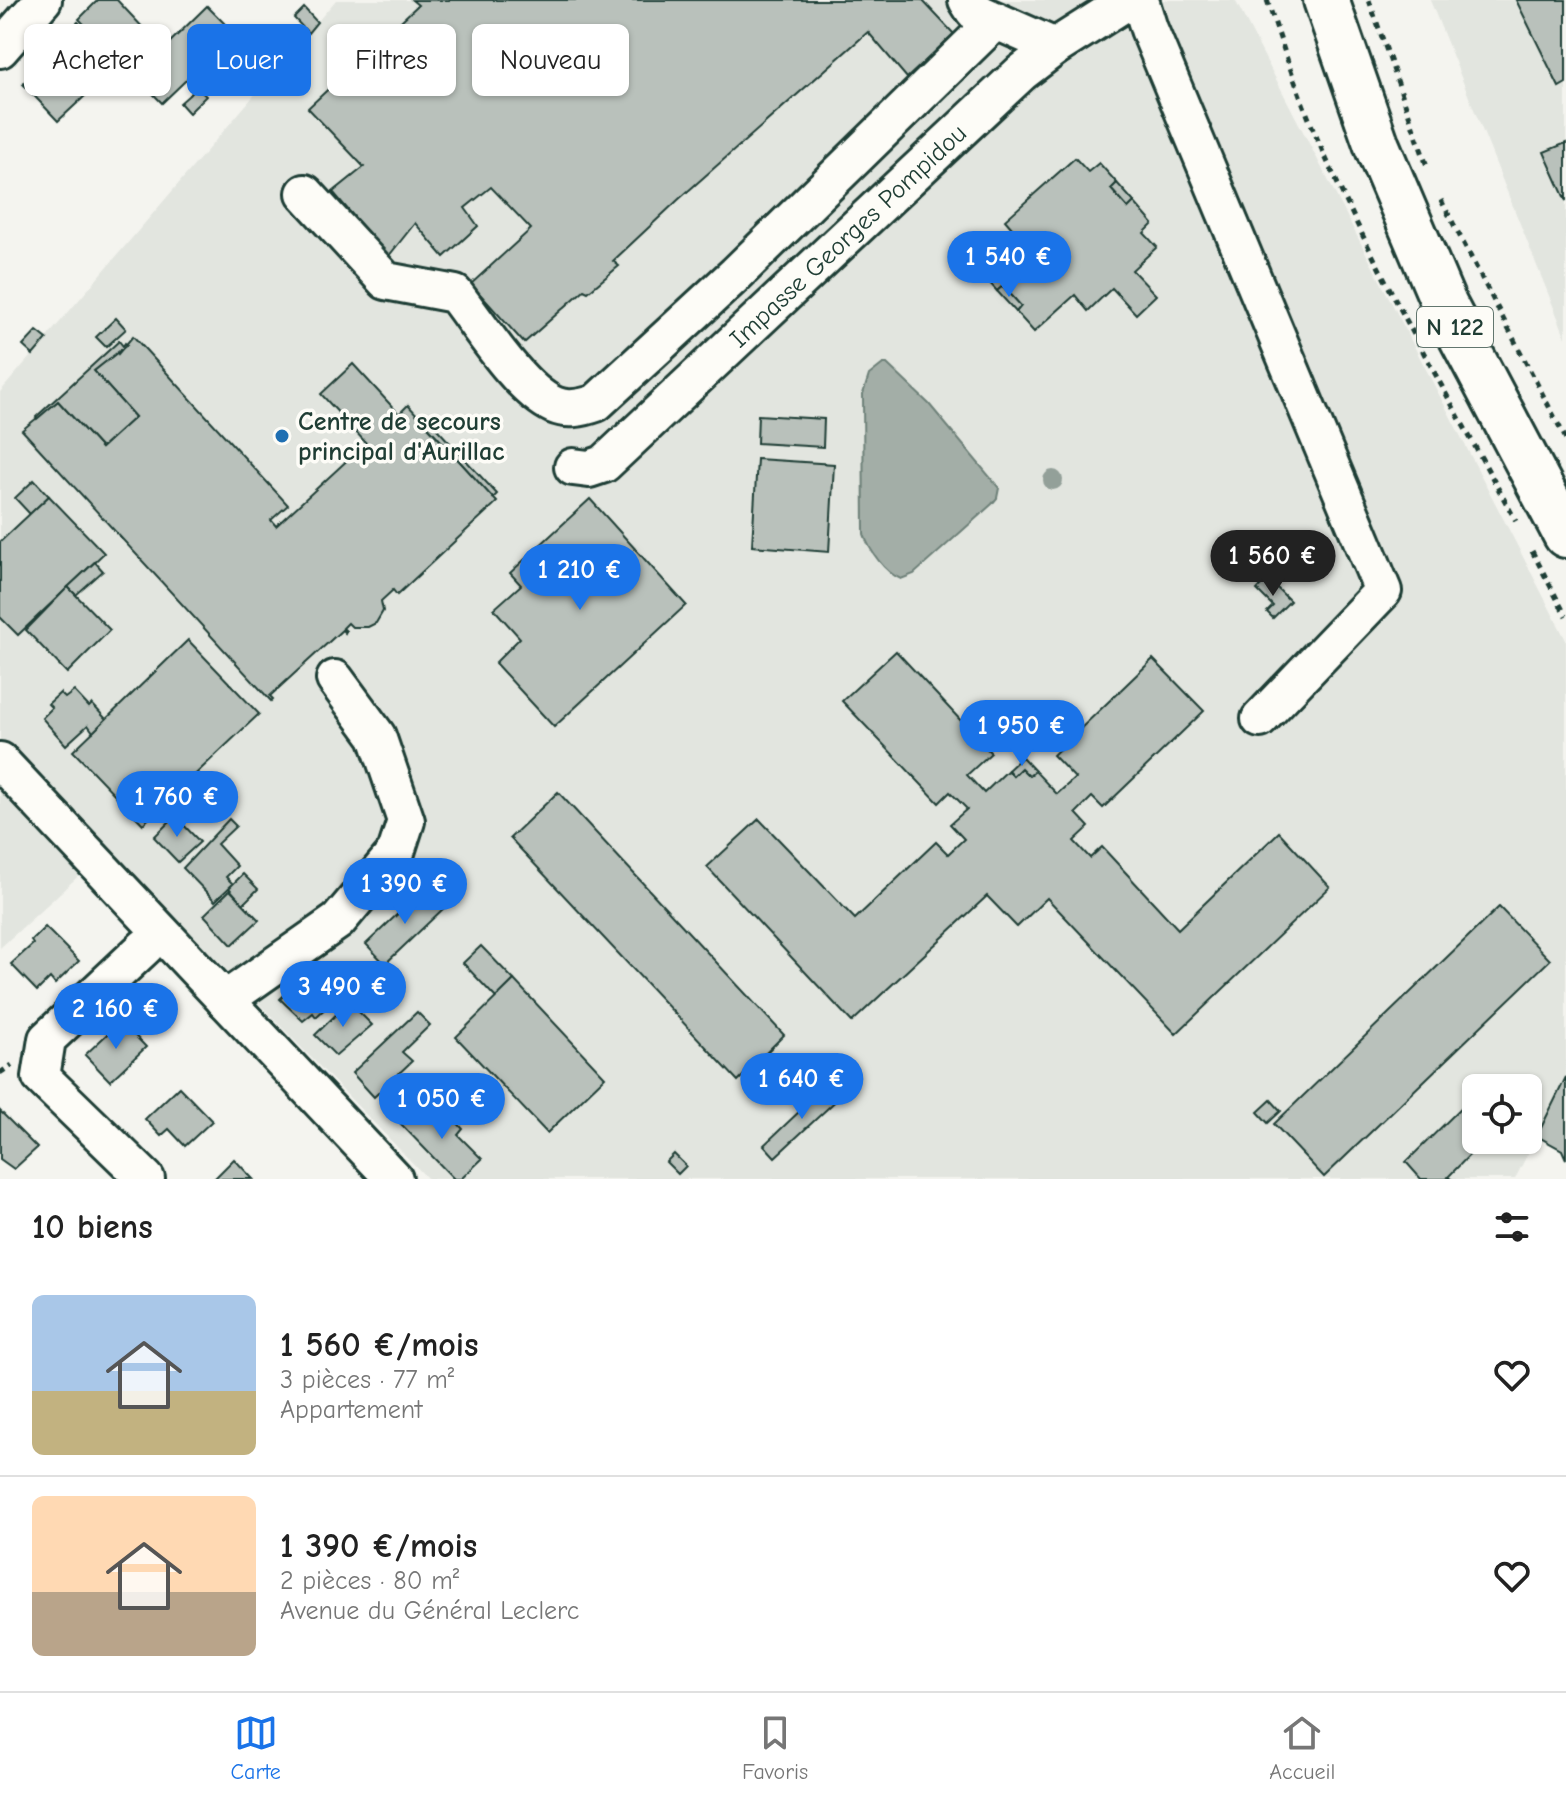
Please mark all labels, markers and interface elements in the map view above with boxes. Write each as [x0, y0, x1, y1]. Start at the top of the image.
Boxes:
chip: Acheter [24, 24, 171, 96]
chip: Louer [187, 24, 311, 96]
chip: Filtres [327, 24, 456, 96]
chip: Nouveau [472, 24, 629, 96]
street label: Impasse Georges Pompidou [724, 118, 973, 354]
pin: 1 540 € [935, 231, 1083, 299]
text: 1 540 € [965, 242, 1053, 272]
road number: N 122 [1417, 307, 1493, 347]
place label: Centre de secours principal d'Aurillac [298, 407, 504, 467]
marker: Centre de secours principal d'Aurillac [273, 427, 291, 445]
pin: 1 560 € [1199, 530, 1347, 598]
text: 1 560 € [1229, 541, 1317, 571]
pin: 1 210 € [506, 544, 654, 612]
text: 1 210 € [538, 555, 622, 585]
pin: 1 950 € [948, 700, 1096, 768]
text: 1 950 € [978, 711, 1066, 741]
pin: 1 760 € [103, 771, 251, 839]
text: 1 760 € [134, 782, 220, 812]
pin: 1 390 € [331, 858, 479, 926]
text: 1 390 € [361, 869, 449, 899]
pin: 3 490 € [269, 961, 417, 1029]
text: 3 490 € [298, 972, 388, 1002]
pin: 2 160 € [42, 983, 190, 1051]
text: 2 160 € [72, 994, 160, 1024]
pin: 1 640 € [728, 1053, 876, 1121]
text: 1 640 € [758, 1064, 846, 1094]
pin: 1 050 € [368, 1073, 516, 1141]
map controls [1462, 1074, 1542, 1154]
button: locate [1462, 1074, 1542, 1154]
text: 1 050 € [397, 1084, 487, 1114]
icon: filters [1490, 1205, 1534, 1249]
text: 10 biens [32, 1207, 153, 1247]
text: 1 560 €/mois [280, 1325, 479, 1365]
icon: home [96, 1327, 192, 1423]
icon: heart [1490, 1353, 1534, 1397]
text: 3 pièces · 77 m² [280, 1365, 454, 1395]
text: Appartement [280, 1395, 423, 1425]
text: 1 390 €/mois [280, 1526, 477, 1566]
icon: home [96, 1528, 192, 1624]
icon: heart [1490, 1554, 1534, 1598]
text: 2 pièces · 80 m² [280, 1566, 459, 1596]
text: Avenue du Général Leclerc [280, 1596, 579, 1626]
tab: Carte [231, 1711, 281, 1785]
tab: Favoris [742, 1711, 808, 1785]
tab: Accueil [1269, 1711, 1335, 1785]

